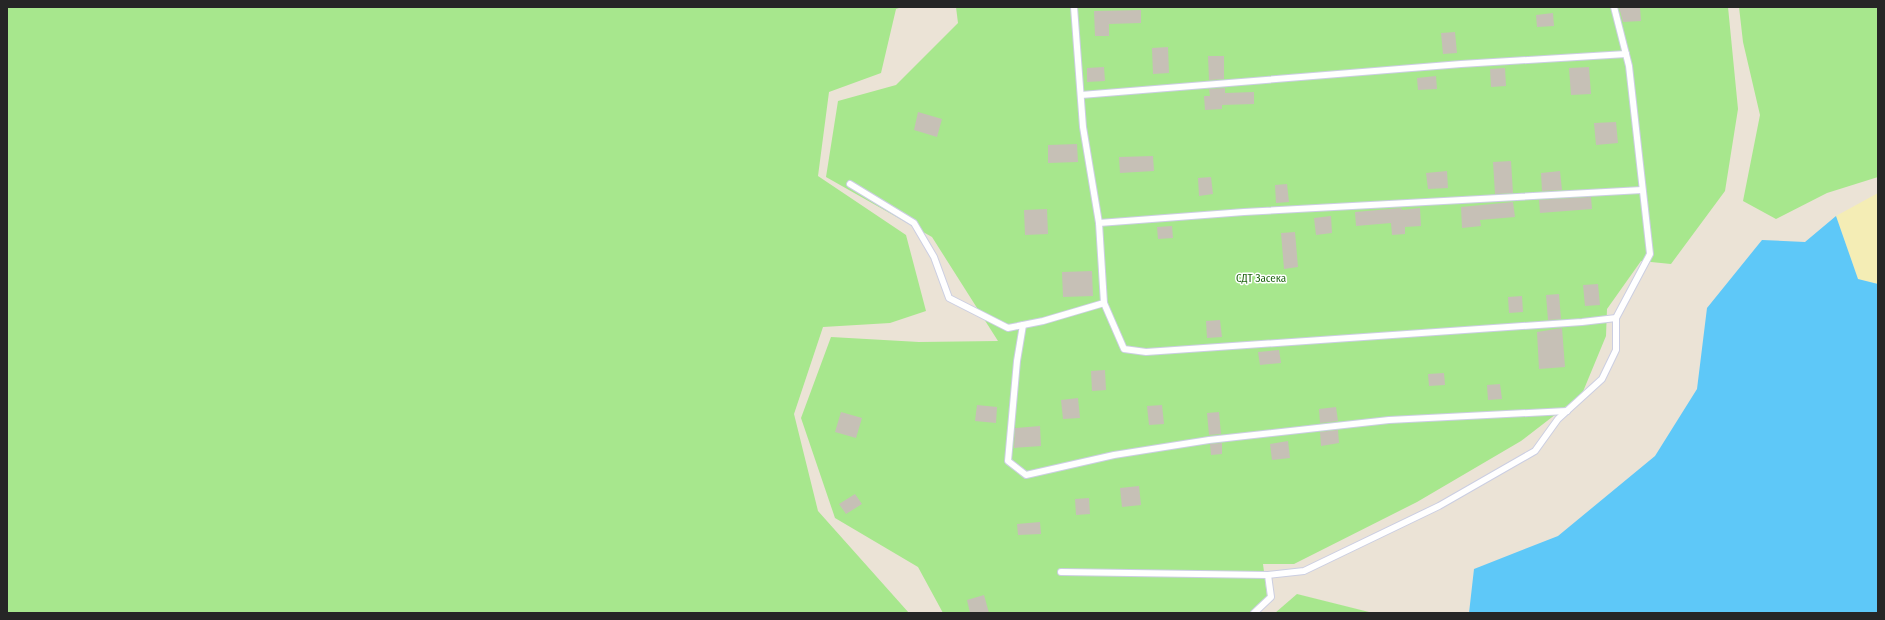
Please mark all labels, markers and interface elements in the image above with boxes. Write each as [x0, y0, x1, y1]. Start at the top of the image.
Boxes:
park label: СДТ Засека [1236, 272, 1286, 285]

